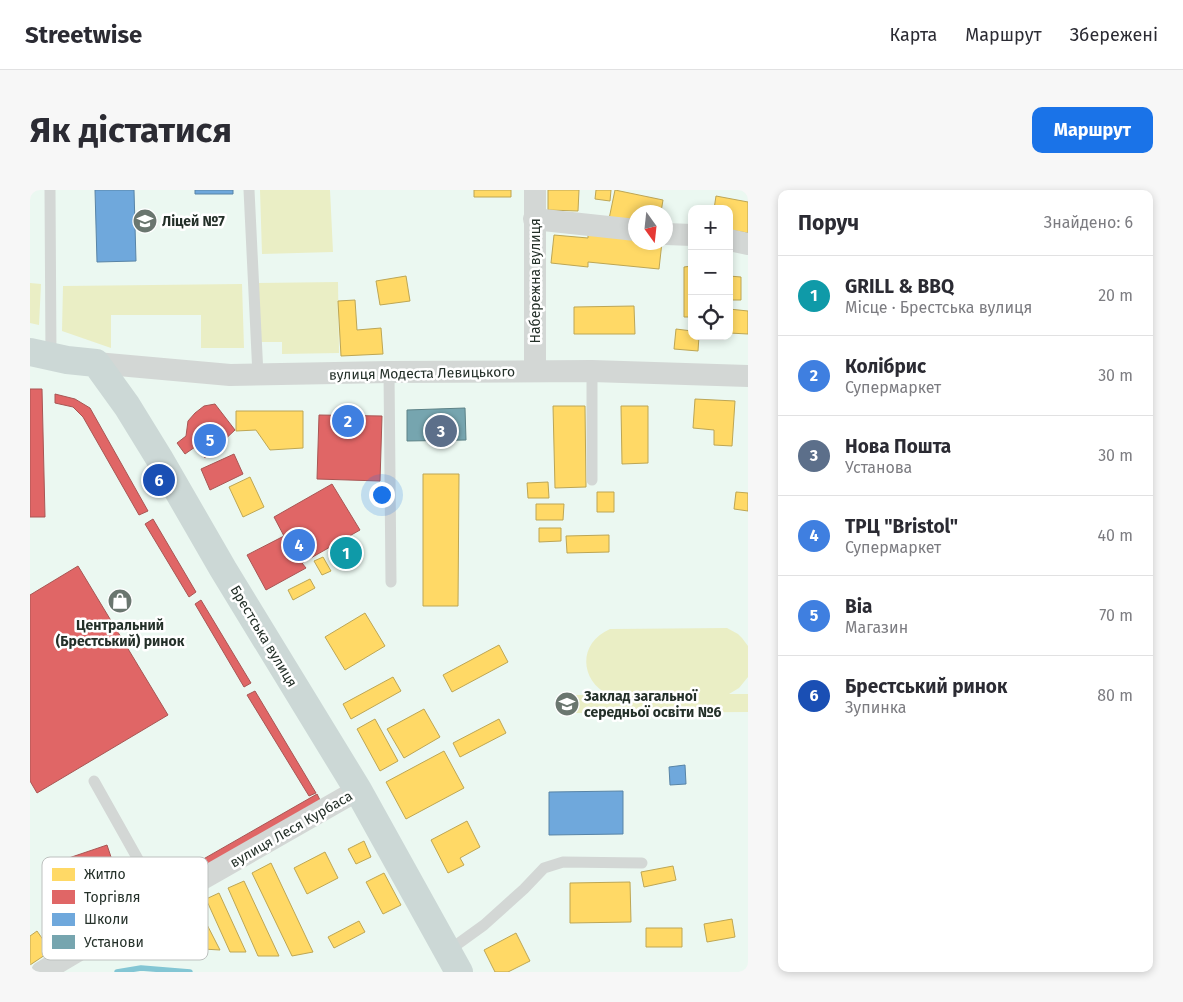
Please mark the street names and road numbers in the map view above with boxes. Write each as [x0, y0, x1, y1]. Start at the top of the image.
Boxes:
street label: Набережна вулиця [527, 218, 544, 344]
street label: вулиця Модеста Левицького [329, 363, 515, 384]
street label: Брестська вулиця [226, 582, 301, 690]
street label: вулиця Леся Курбаса [227, 787, 355, 871]

